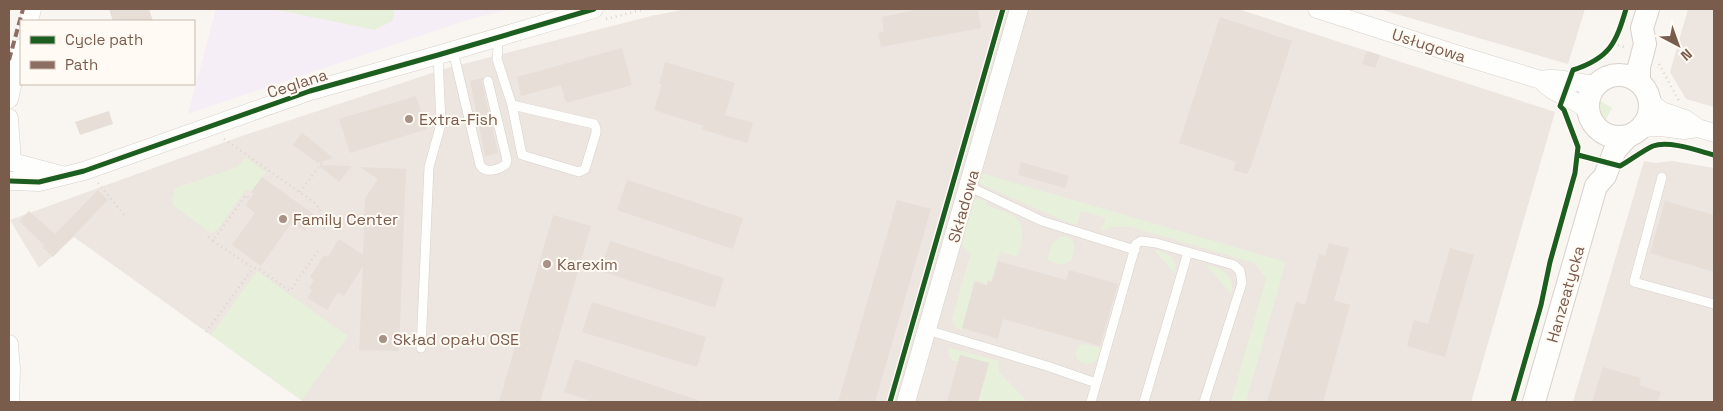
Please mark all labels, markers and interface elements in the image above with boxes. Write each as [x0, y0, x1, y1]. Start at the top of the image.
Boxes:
legend [20, 20, 195, 85]
north arrow [1653, 20, 1703, 70]
street label: Usługowa [1389, 24, 1469, 67]
text: Cycle path [65, 30, 143, 49]
text: N [1677, 45, 1696, 65]
text: Path [65, 55, 98, 74]
street label: Ceglana [264, 64, 330, 103]
place label: Extra-Fish [419, 109, 498, 130]
marker: Extra-Fish [403, 113, 415, 125]
street label: Składowa [943, 167, 984, 245]
place label: Family Center [293, 209, 398, 230]
marker: Family Center [277, 213, 289, 225]
street label: Hanzeatycka [1542, 243, 1589, 345]
place label: Karexim [557, 254, 618, 275]
marker: Karexim [541, 258, 553, 270]
place label: Skład opału OSE [393, 329, 519, 350]
marker: Skład opału OSE [377, 333, 389, 345]

